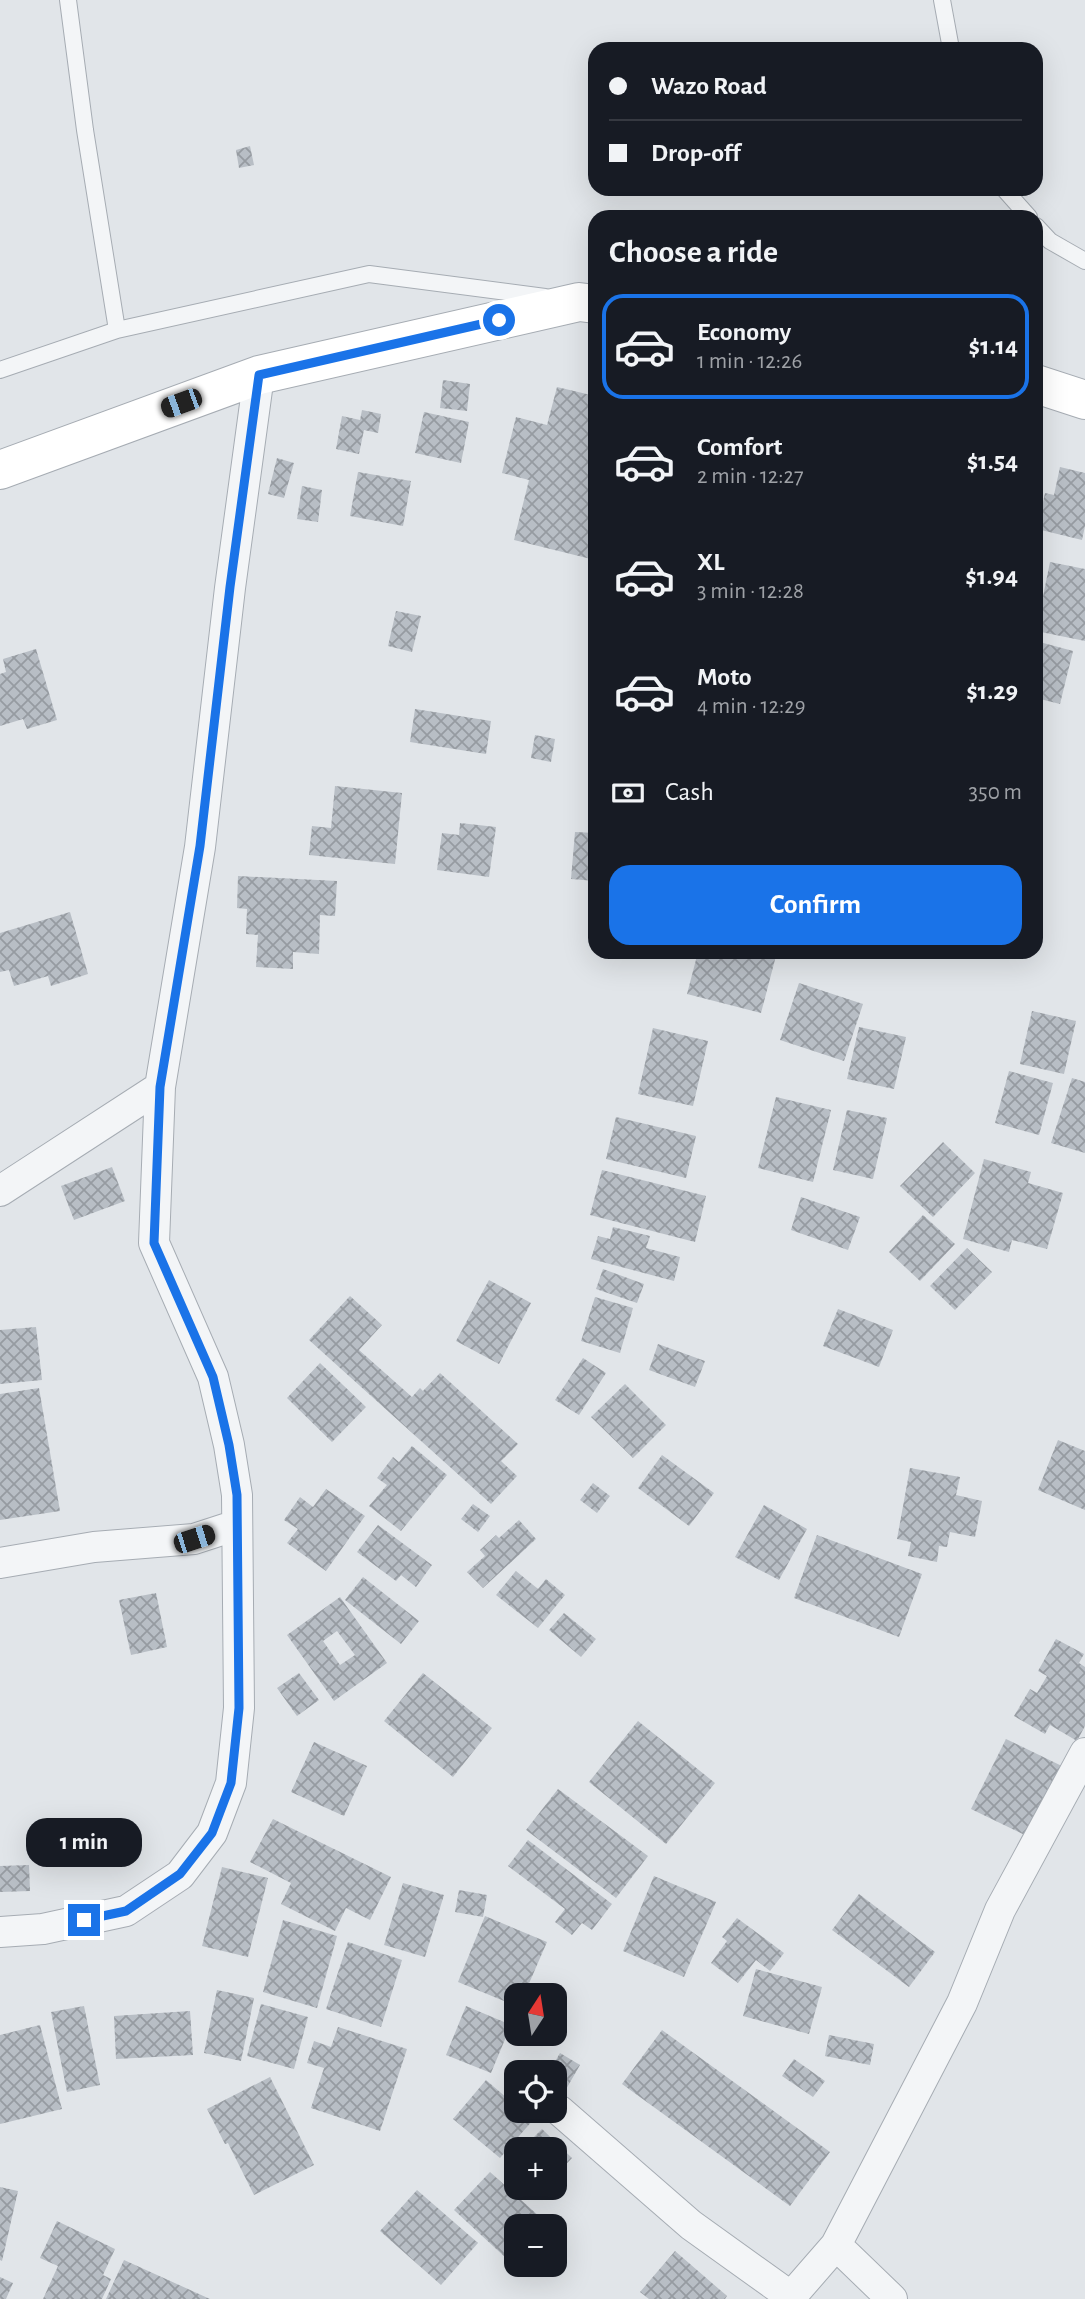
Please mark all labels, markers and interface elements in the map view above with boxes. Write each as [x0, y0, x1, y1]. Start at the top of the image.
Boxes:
text: Wazo Road [651, 73, 767, 99]
text: Drop-off [651, 140, 740, 166]
text: Choose a ride [609, 236, 778, 268]
route start [483, 304, 515, 336]
icon: car [613, 315, 676, 378]
text: Economy [697, 319, 791, 345]
text: $1.14 [969, 333, 1018, 359]
text: 1 min · 12:26 [697, 350, 802, 373]
car [158, 386, 205, 420]
icon: car [613, 430, 676, 493]
text: Comfort [697, 434, 782, 460]
text: $1.54 [967, 448, 1018, 474]
text: 2 min · 12:27 [697, 465, 804, 488]
icon: car [613, 545, 676, 608]
text: XL [697, 549, 724, 575]
text: $1.94 [965, 563, 1018, 589]
text: 3 min · 12:28 [697, 580, 804, 603]
icon: car [613, 660, 676, 723]
text: Moto [697, 664, 752, 690]
text: $1.29 [966, 678, 1018, 704]
text: 4 min · 12:29 [697, 695, 805, 718]
icon: cash [609, 774, 647, 812]
text: Cash [665, 779, 714, 805]
text: 350 m [969, 781, 1022, 804]
button: Confirm [609, 865, 1022, 945]
car [171, 1523, 218, 1555]
callout: 1 min [26, 1818, 142, 1868]
text: 1 min [60, 1831, 108, 1854]
route end [68, 1904, 100, 1936]
north arrow [504, 1983, 567, 2046]
map controls [504, 1983, 567, 2277]
button: locate [504, 2060, 567, 2123]
button: + [504, 2137, 567, 2200]
button: − [504, 2214, 567, 2277]

